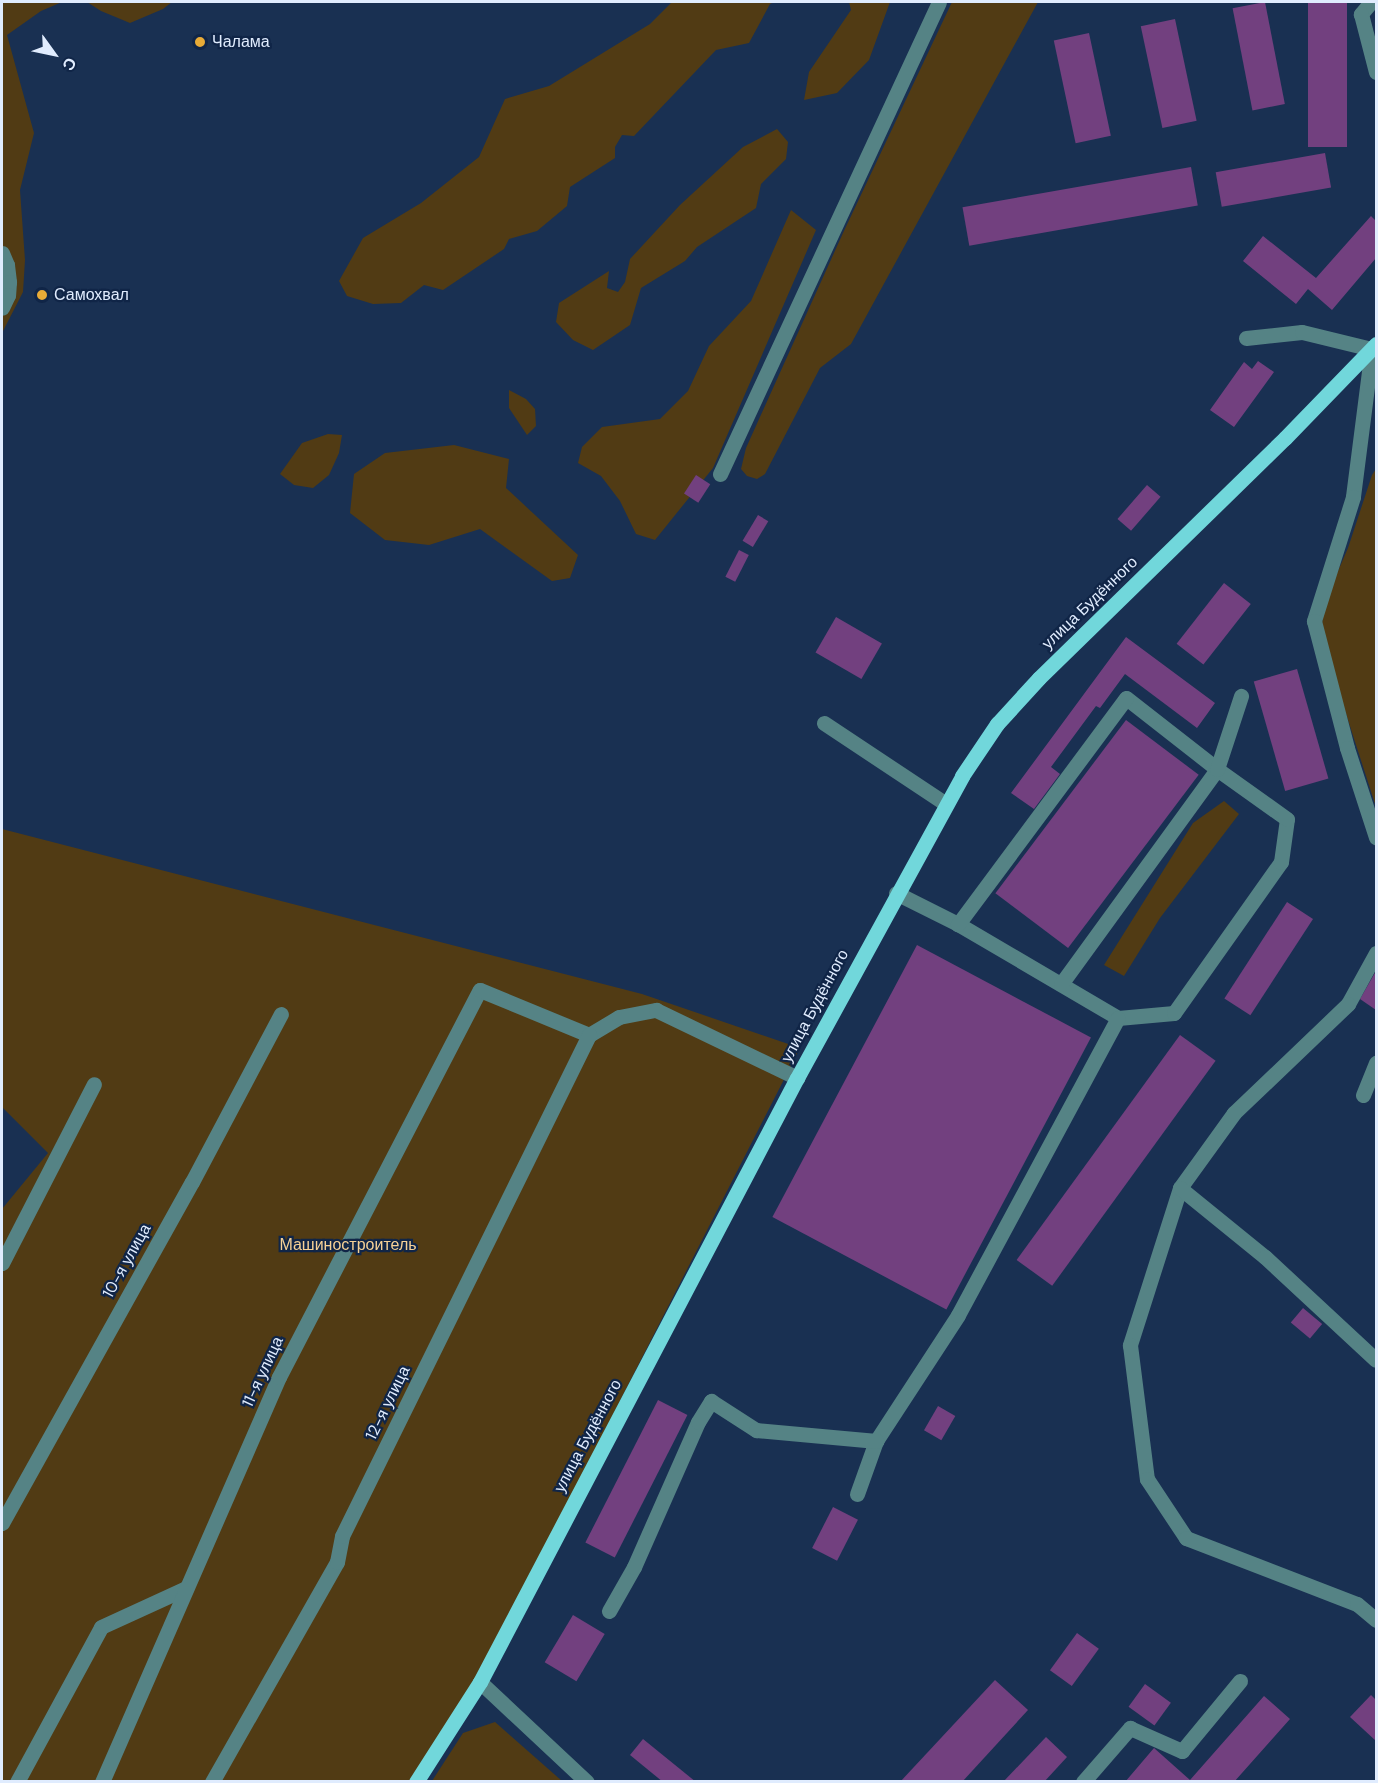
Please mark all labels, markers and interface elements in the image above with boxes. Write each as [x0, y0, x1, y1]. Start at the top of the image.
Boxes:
north arrow [24, 24, 84, 84]
place label: Чалама [212, 32, 270, 52]
marker: Чалама [193, 35, 207, 49]
text: С [58, 54, 81, 75]
place label: Самохвал [54, 285, 129, 305]
marker: Самохвал [35, 288, 49, 302]
street label: улица Будённого [1038, 553, 1142, 653]
street label: улица Будённого [777, 946, 853, 1066]
street label: 10-я улица [99, 1221, 155, 1301]
park label: Машиностроитель [279, 1235, 417, 1255]
street label: 11-я улица [238, 1334, 288, 1410]
street label: 12-я улица [362, 1363, 414, 1443]
street label: улица Будённого [550, 1376, 626, 1496]

